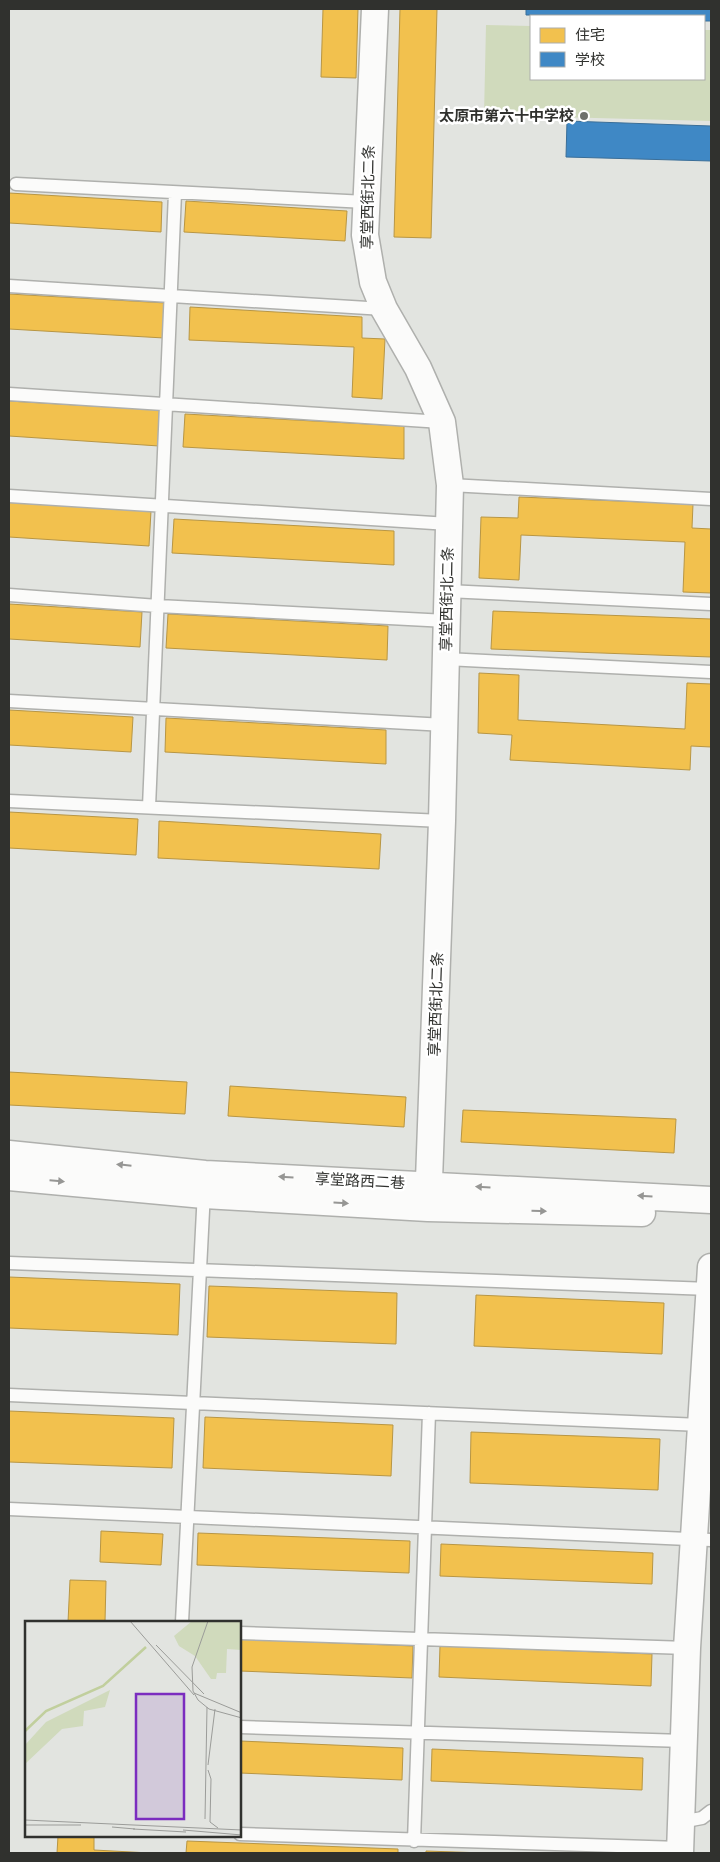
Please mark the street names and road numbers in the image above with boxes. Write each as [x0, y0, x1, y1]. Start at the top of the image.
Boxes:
street label: 享堂西街北二条 [358, 144, 377, 250]
street label: 享堂西街北二条 [437, 546, 456, 652]
street label: 享堂西街北二条 [425, 951, 446, 1057]
street label: 享堂路西二巷 [315, 1170, 405, 1191]

